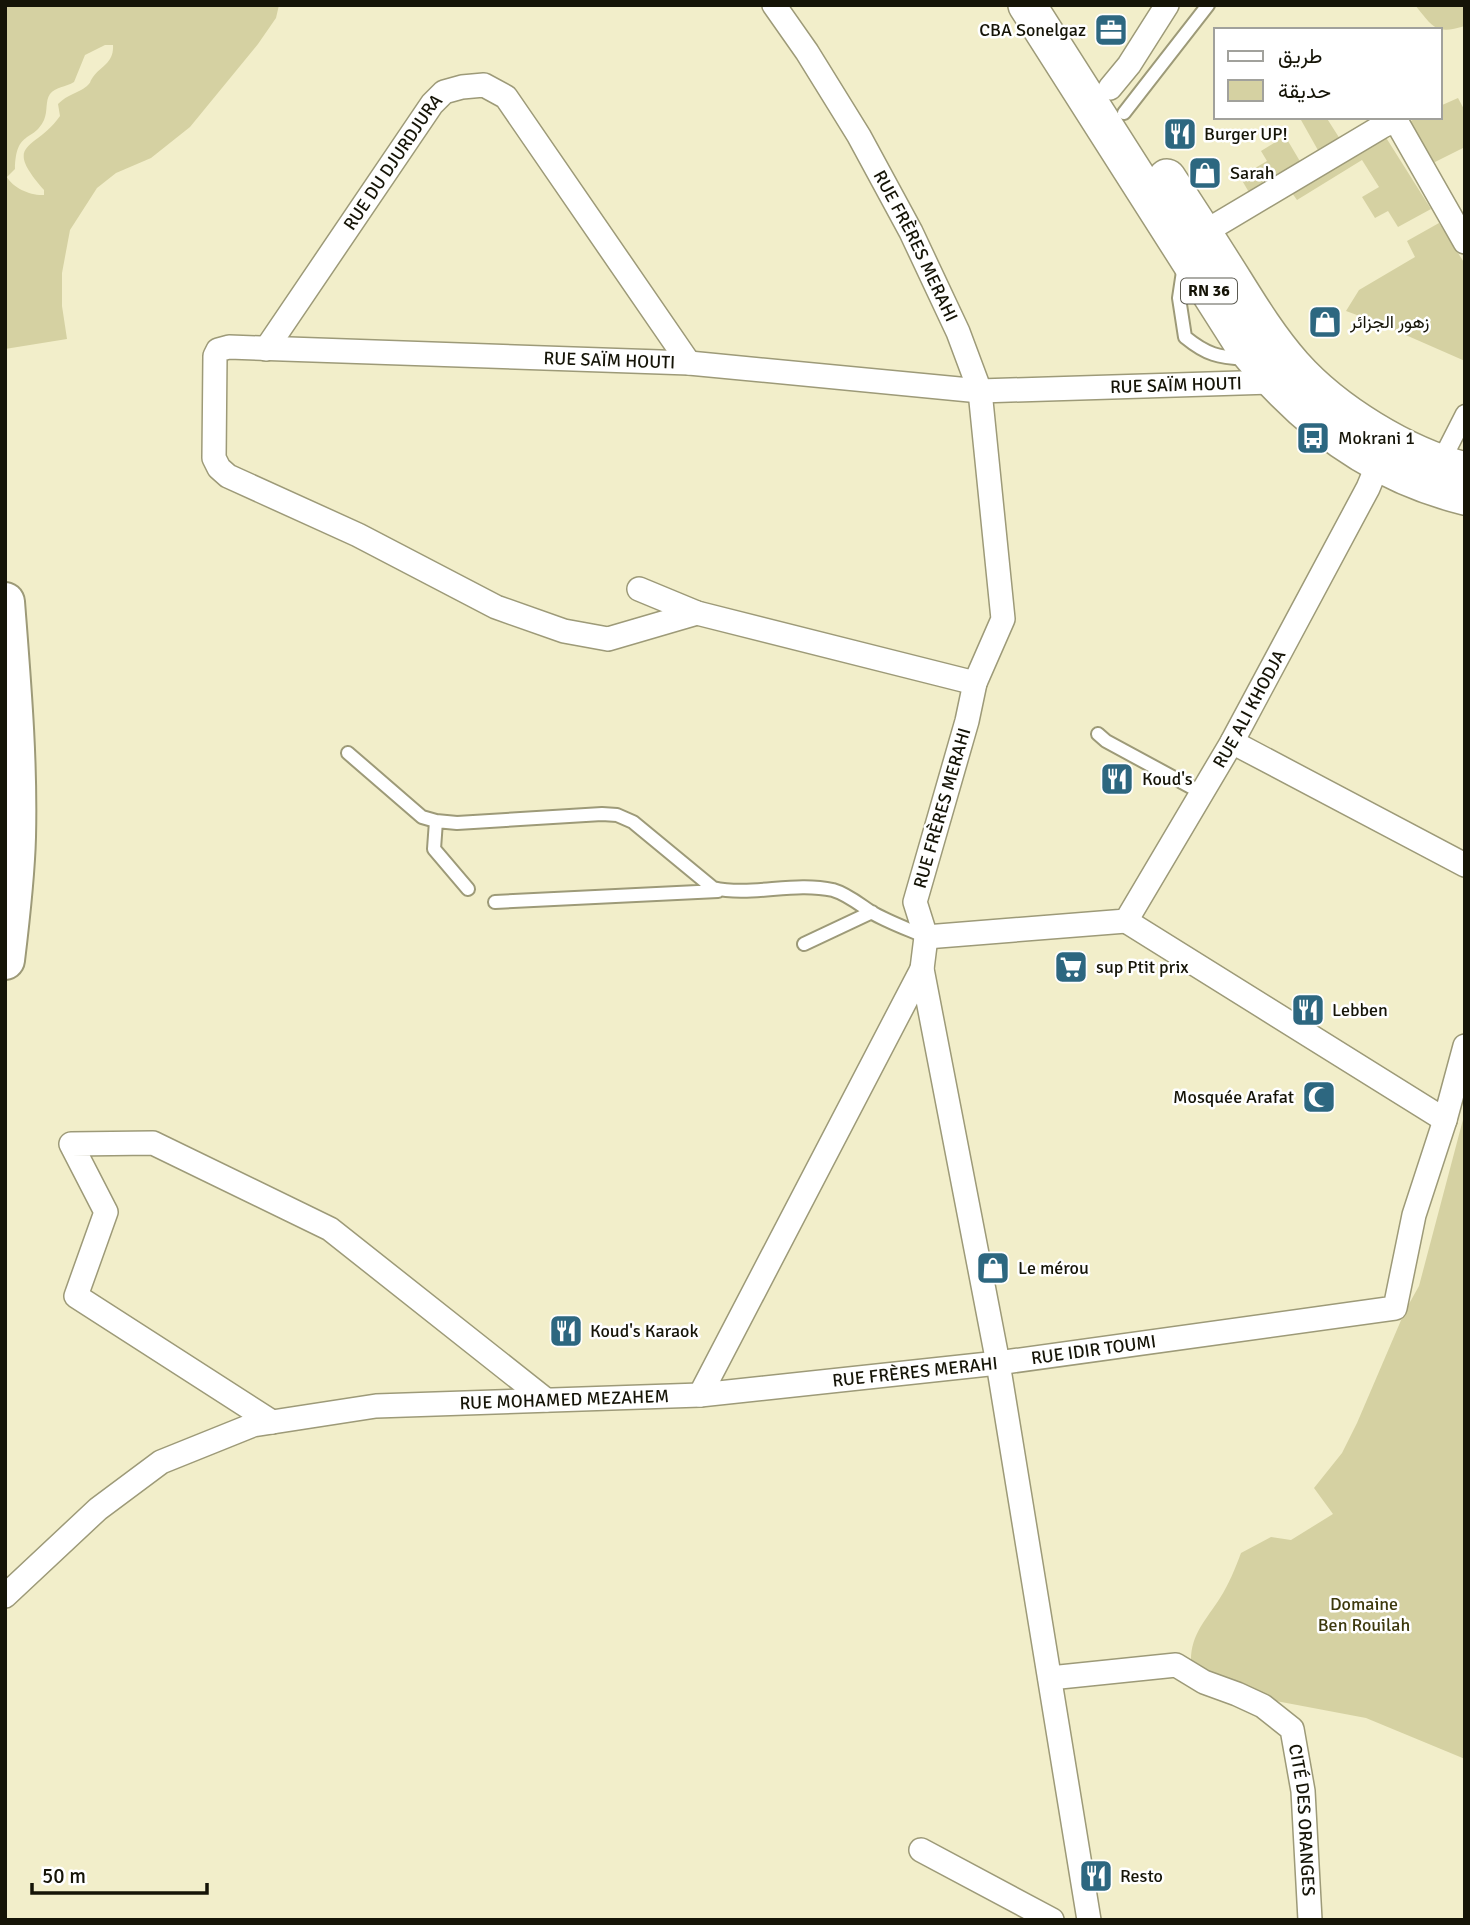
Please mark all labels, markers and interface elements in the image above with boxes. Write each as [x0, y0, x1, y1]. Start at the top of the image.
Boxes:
office icon: CBA Sonelgaz [1092, 11, 1130, 49]
place label: CBA Sonelgaz [979, 19, 1086, 41]
legend [1214, 28, 1442, 119]
text: طريق [1278, 43, 1323, 69]
text: حديقة [1278, 78, 1331, 104]
street label: RUE DU DJURDJURA [339, 89, 447, 234]
restaurant icon: Burger UP! [1161, 115, 1199, 153]
place label: Burger UP! [1204, 123, 1288, 145]
shop icon: Sarah [1186, 154, 1224, 192]
place label: Sarah [1230, 162, 1275, 184]
street label: RUE FRÈRES MERAHI [869, 167, 963, 325]
road number: RN 36 [1181, 278, 1237, 304]
shop icon: زهور الجزائر [1306, 303, 1344, 341]
place label: زهور الجزائر [1349, 311, 1429, 333]
street label: RUE SAÏM HOUTI [543, 347, 676, 374]
street label: RUE SAÏM HOUTI [1110, 372, 1242, 398]
bus stop icon: Mokrani 1 [1294, 419, 1332, 457]
place label: Mokrani 1 [1338, 427, 1415, 449]
street label: RUE ALI KHODJA [1208, 646, 1290, 772]
street label: RUE FRÈRES MERAHI [909, 725, 975, 891]
restaurant icon: Koud's [1098, 760, 1136, 798]
place label: Koud's [1142, 768, 1193, 790]
supermarket icon: sup Ptit prix [1052, 948, 1090, 986]
place label: sup Ptit prix [1096, 956, 1189, 978]
restaurant icon: Lebben [1289, 991, 1327, 1029]
place label: Lebben [1332, 999, 1388, 1021]
mosque icon: Mosquée Arafat [1300, 1078, 1338, 1116]
place label: Mosquée Arafat [1173, 1086, 1294, 1108]
shop icon: Le mérou [974, 1249, 1012, 1287]
place label: Le mérou [1018, 1257, 1089, 1279]
restaurant icon: Koud's Karaok [547, 1312, 585, 1350]
place label: Koud's Karaok [590, 1320, 699, 1342]
street label: RUE IDIR TOUMI [1030, 1330, 1157, 1369]
street label: RUE FRÈRES MERAHI [831, 1352, 999, 1392]
street label: RUE MOHAMED MEZAHEM [459, 1385, 669, 1414]
park label: Domaine Ben Rouilah [1318, 1593, 1410, 1636]
street label: CITÉ DES ORANGES [1284, 1742, 1320, 1897]
scale bar [32, 1852, 206, 1896]
restaurant icon: Resto [1077, 1857, 1115, 1895]
text: 50 m [42, 1863, 86, 1889]
place label: Resto [1120, 1865, 1163, 1887]

